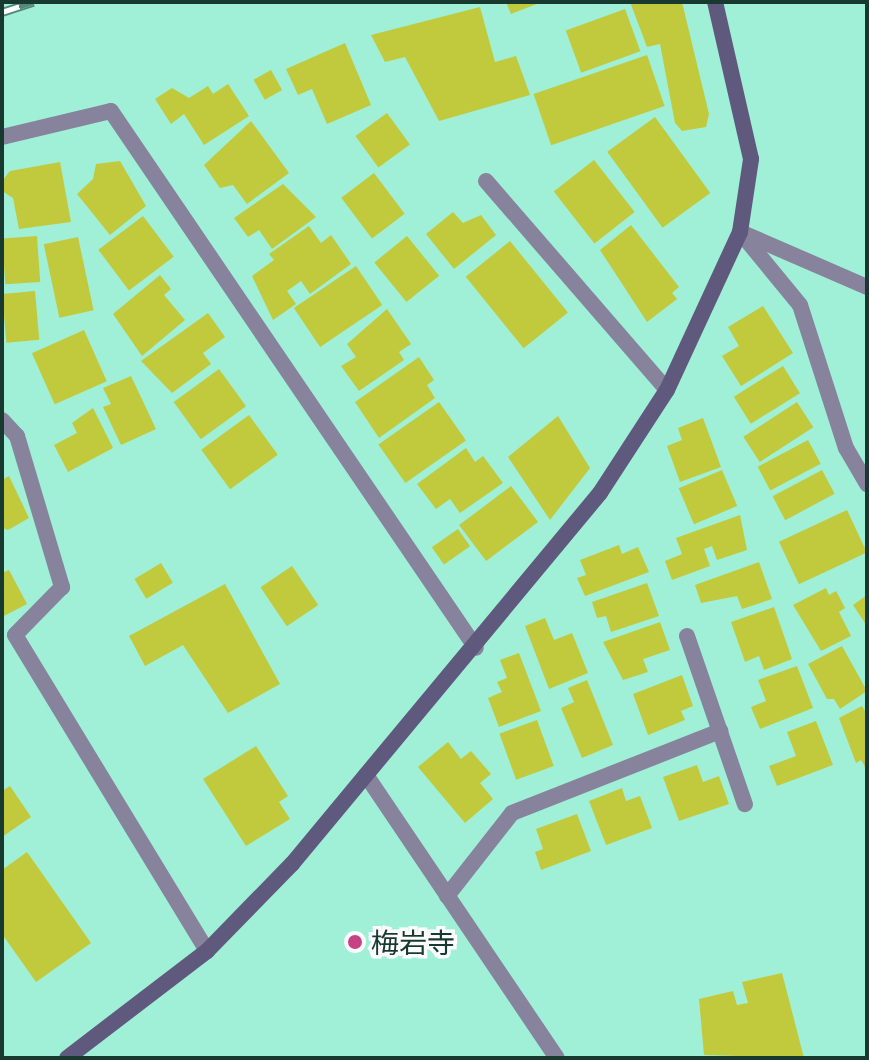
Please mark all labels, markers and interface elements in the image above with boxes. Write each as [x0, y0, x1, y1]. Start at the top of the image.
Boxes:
place label: 梅岩寺 [371, 925, 455, 959]
marker: 梅岩寺 [346, 933, 364, 951]

